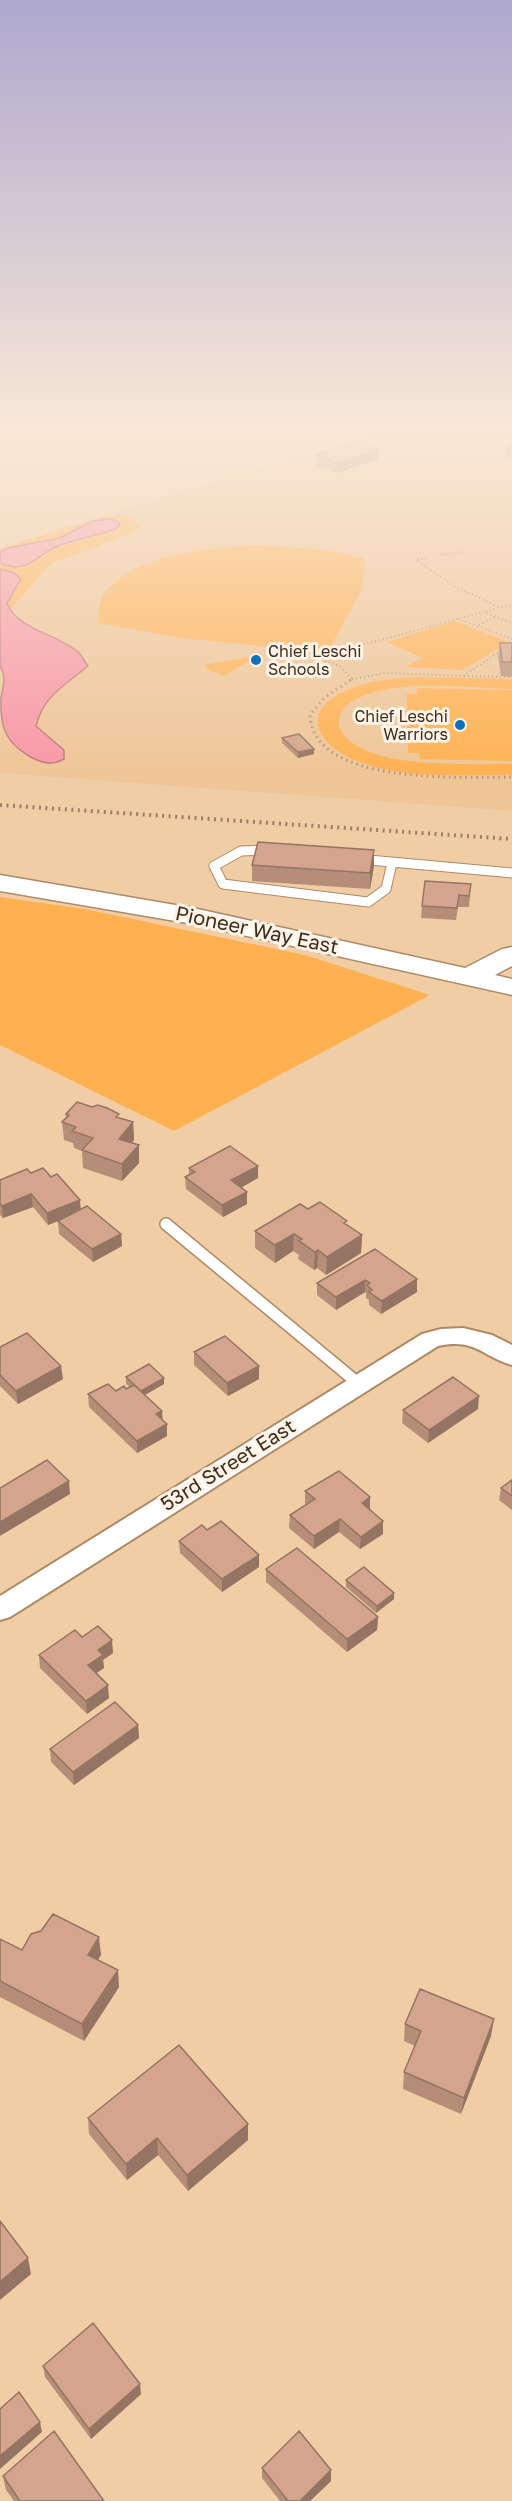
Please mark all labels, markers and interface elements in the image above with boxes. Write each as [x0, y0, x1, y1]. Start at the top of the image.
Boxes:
place label: Chief Leschi Schools [268, 641, 362, 679]
marker: Chief Leschi Schools [249, 653, 263, 667]
place label: Chief Leschi Warriors [354, 706, 448, 744]
marker: Chief Leschi Warriors [453, 718, 467, 732]
street label: Pioneer Way East [173, 900, 341, 958]
street label: 53rd Street East [156, 1413, 299, 1515]

